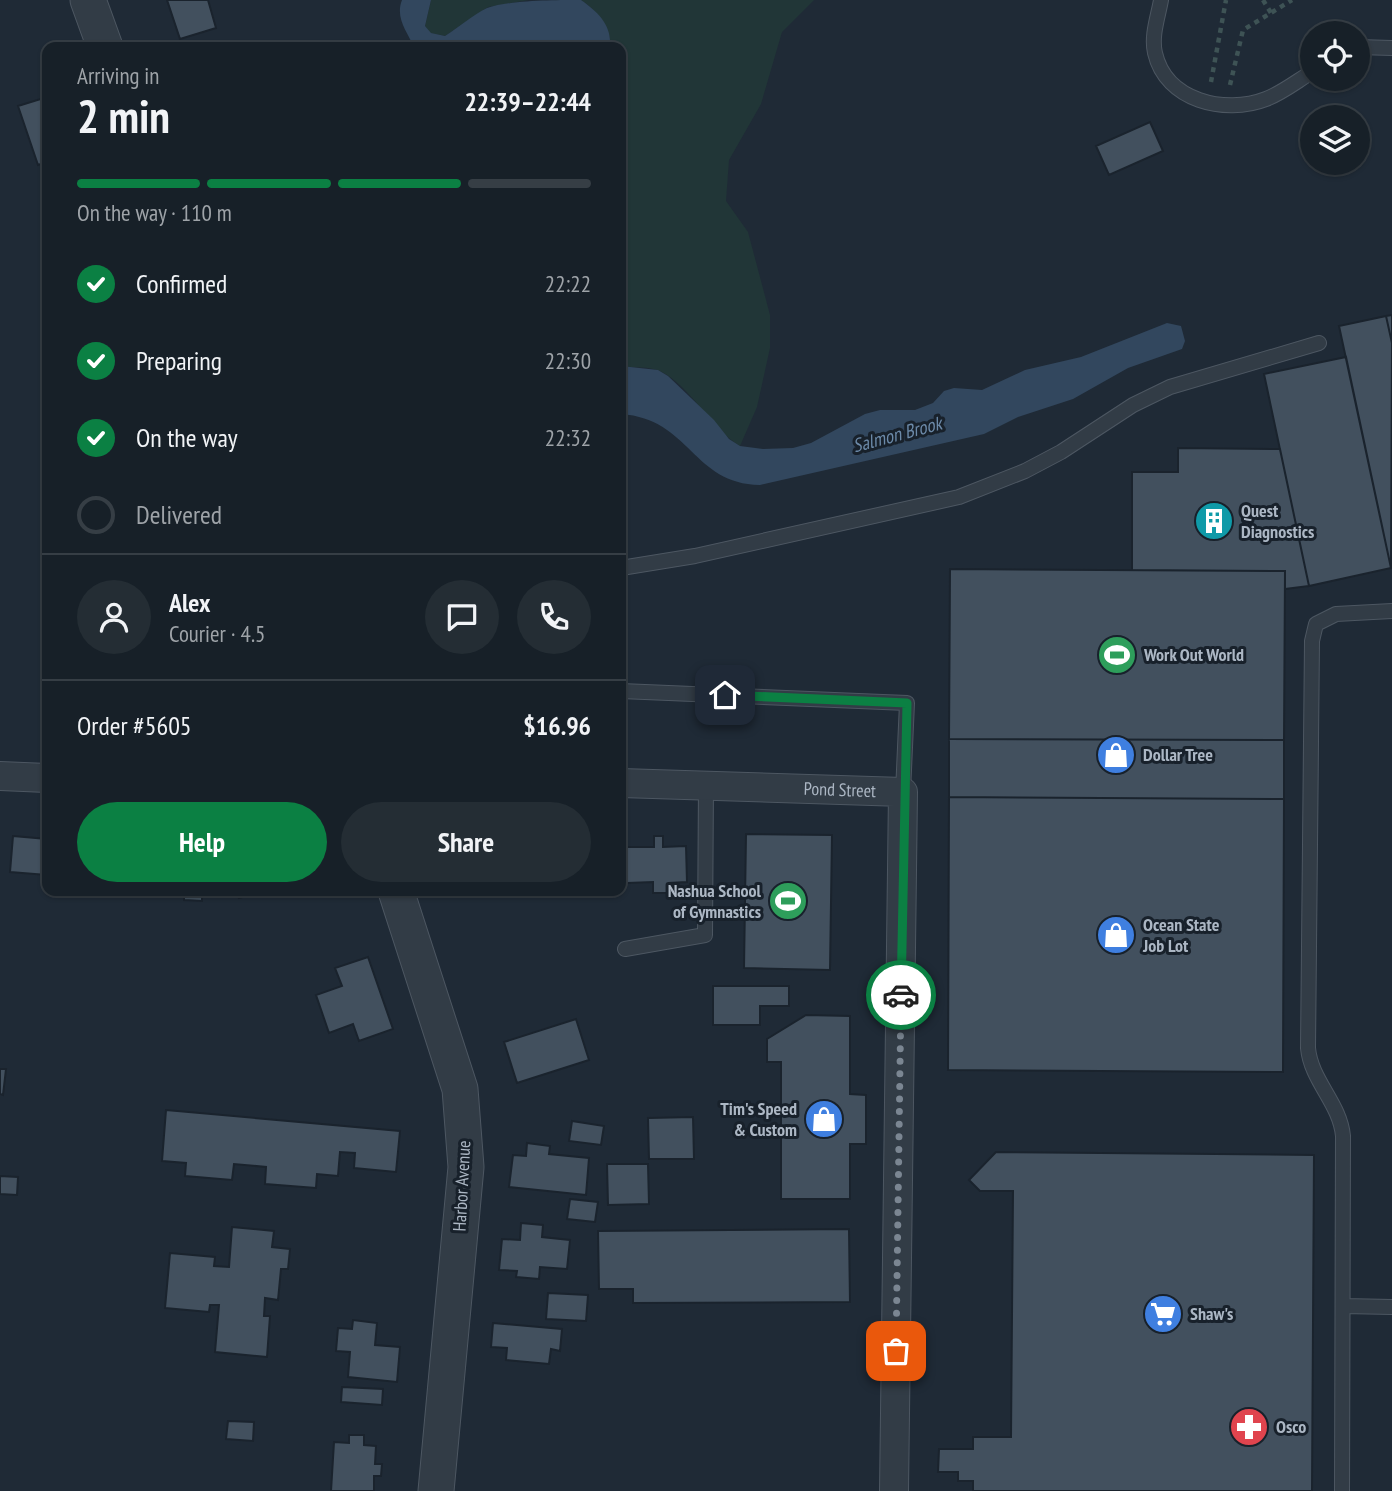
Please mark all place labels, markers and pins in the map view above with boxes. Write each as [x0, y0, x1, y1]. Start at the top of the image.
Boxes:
place label: Quest Diagnostics [1241, 499, 1314, 543]
building icon: Quest Diagnostics [1193, 500, 1235, 542]
sports icon: Work Out World [1096, 634, 1138, 676]
place label: Work Out World [1143, 643, 1244, 666]
pin [695, 665, 755, 725]
shop icon: Dollar Tree [1095, 734, 1137, 776]
place label: Dollar Tree [1143, 743, 1213, 766]
place label: Nashua School of Gymnastics [668, 879, 762, 923]
sports icon: Nashua School of Gymnastics [767, 880, 809, 922]
place label: Ocean State Job Lot [1142, 913, 1220, 957]
shop icon: Ocean State Job Lot [1095, 914, 1137, 956]
place label: Tim's Speed & Custom [720, 1097, 797, 1141]
shop icon: Tim's Speed & Custom [803, 1098, 845, 1140]
supermarket icon: Shaw's [1142, 1293, 1184, 1335]
place label: Shaw's [1190, 1302, 1233, 1325]
pin [866, 1321, 926, 1381]
pharmacy icon: Osco [1228, 1406, 1270, 1448]
place label: Osco [1276, 1415, 1306, 1438]

